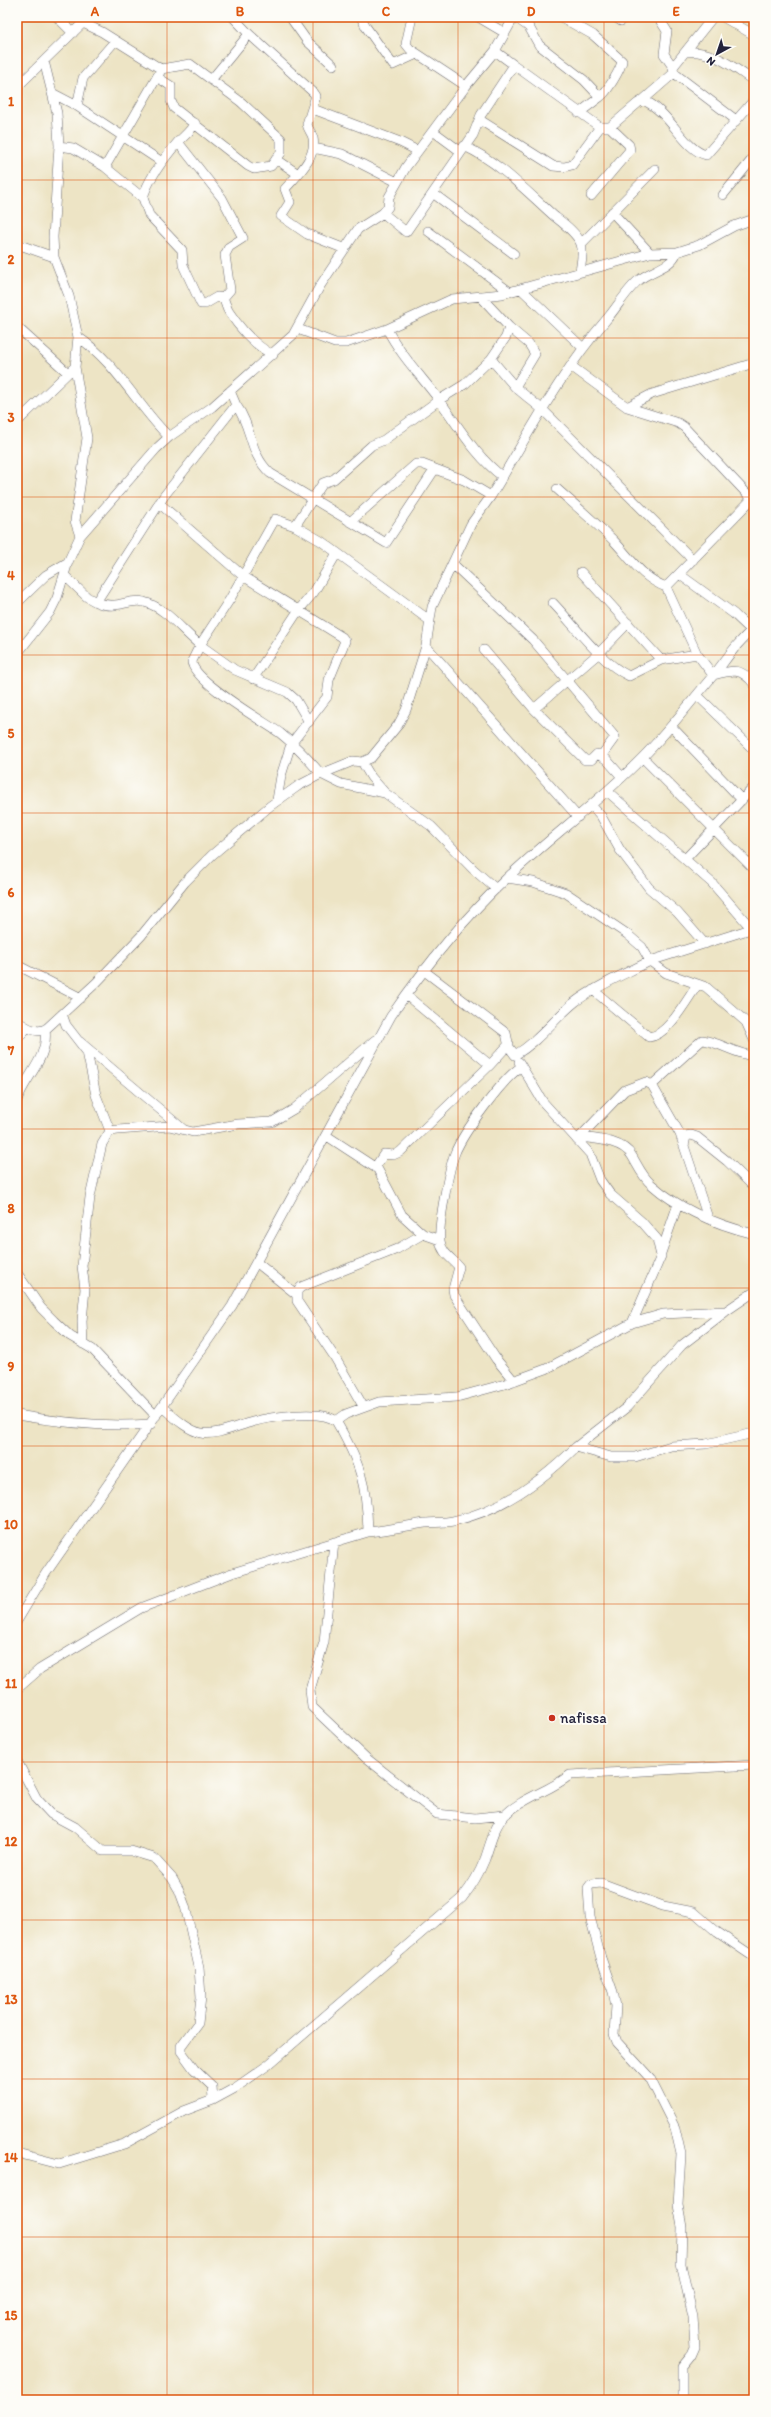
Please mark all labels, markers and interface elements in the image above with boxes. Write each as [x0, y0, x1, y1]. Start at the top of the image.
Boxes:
text: A [90, 4, 100, 19]
text: B [236, 4, 245, 19]
text: C [382, 4, 391, 19]
text: D [527, 4, 536, 19]
text: E [672, 4, 680, 19]
north arrow [697, 34, 737, 74]
text: N [704, 54, 718, 69]
text: 1 [8, 94, 14, 109]
text: 2 [8, 252, 15, 267]
text: 3 [7, 410, 15, 425]
text: 4 [7, 568, 15, 583]
text: 5 [8, 726, 15, 741]
text: 6 [8, 885, 15, 900]
text: 7 [7, 1043, 15, 1058]
text: 8 [7, 1201, 15, 1216]
text: 9 [8, 1359, 15, 1374]
text: 10 [4, 1517, 18, 1532]
text: 11 [5, 1676, 17, 1691]
place label: nafissa [560, 1709, 607, 1727]
marker: nafissa [547, 1713, 557, 1723]
text: 12 [5, 1834, 18, 1849]
text: 13 [4, 1992, 18, 2007]
text: 14 [4, 2150, 18, 2165]
text: 15 [5, 2308, 18, 2323]

